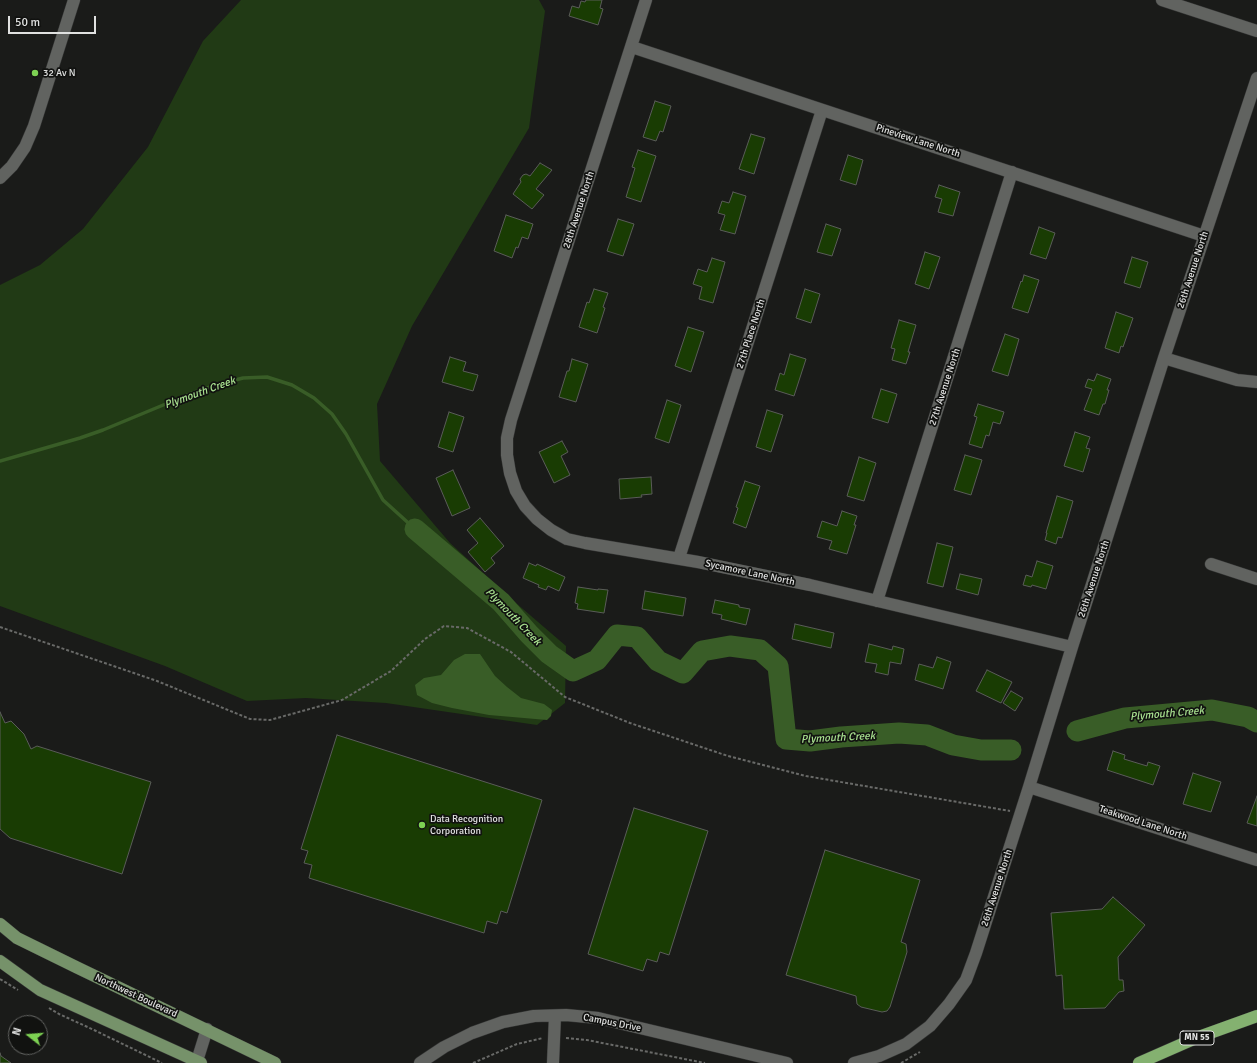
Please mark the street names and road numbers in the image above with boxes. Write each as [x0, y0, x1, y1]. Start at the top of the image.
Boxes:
street label: Pineview Lane North [874, 122, 962, 160]
street label: 28th Avenue North [561, 170, 597, 250]
street label: 26th Avenue North [1175, 230, 1211, 310]
street label: 27th Place North [734, 298, 768, 370]
street label: 27th Avenue North [927, 347, 963, 427]
street label: 26th Avenue North [1076, 539, 1112, 619]
street label: Sycamore Lane North [704, 558, 796, 588]
street label: Teakwood Lane North [1097, 803, 1189, 843]
street label: 26th Avenue North [979, 848, 1015, 928]
street label: Northwest Boulevard [93, 972, 179, 1020]
street label: Campus Drive [582, 1012, 642, 1034]
road number: MN 55 [1180, 1031, 1214, 1045]

